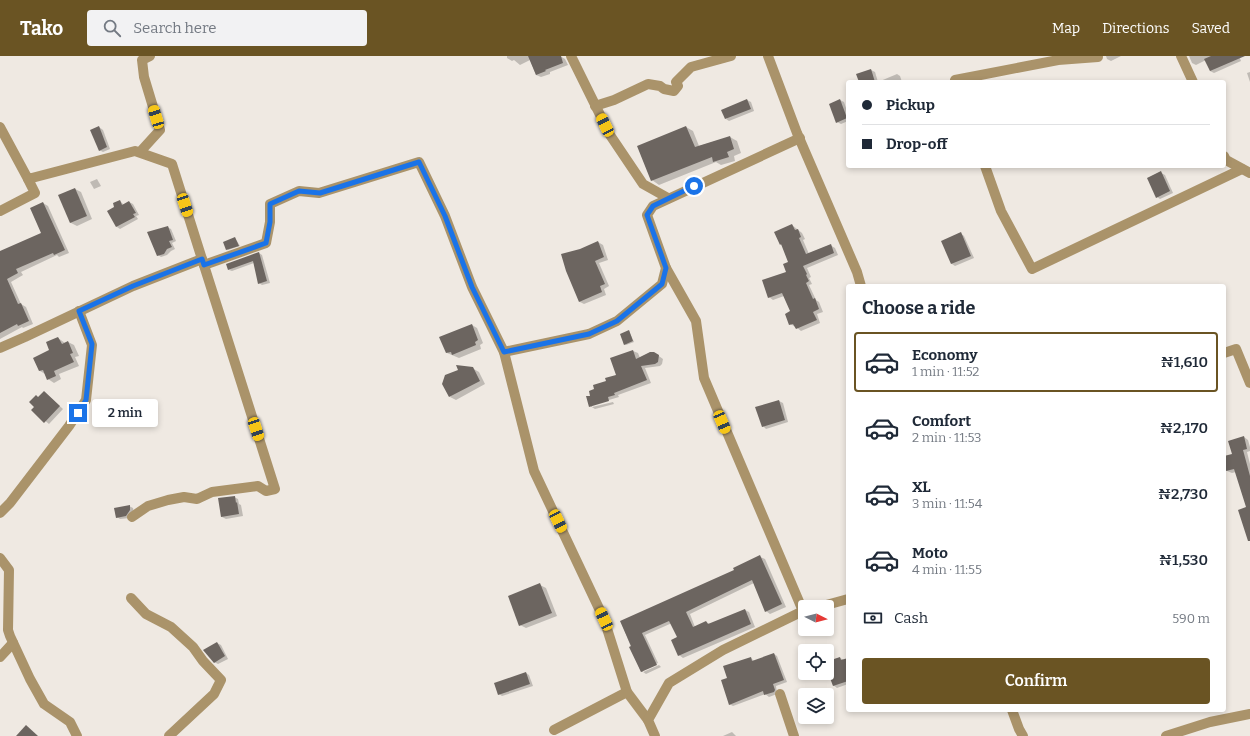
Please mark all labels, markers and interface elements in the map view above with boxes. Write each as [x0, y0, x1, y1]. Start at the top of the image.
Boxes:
search box [87, 10, 367, 46]
text: Tako [20, 17, 63, 40]
icon: search [101, 17, 123, 39]
text: Search here [133, 19, 217, 37]
text: Map [1052, 20, 1080, 37]
text: Directions [1102, 20, 1170, 37]
text: Saved [1192, 20, 1230, 37]
text: Pickup [886, 96, 935, 114]
car [147, 104, 165, 130]
car [594, 112, 616, 138]
text: Drop-off [886, 135, 947, 153]
route start [685, 177, 703, 195]
car [176, 192, 194, 218]
text: Choose a ride [862, 297, 975, 319]
icon: car [864, 344, 900, 380]
text: Economy [912, 346, 978, 364]
text: ₦1,610 [1160, 353, 1208, 371]
text: 1 min · 11:52 [912, 364, 979, 379]
callout: 2 min [92, 399, 158, 427]
route end [69, 404, 87, 422]
text: 2 min [108, 405, 142, 420]
car [712, 409, 732, 435]
icon: car [864, 410, 900, 446]
text: Comfort [912, 412, 971, 430]
car [247, 416, 265, 442]
text: ₦2,170 [1160, 419, 1208, 437]
text: 2 min · 11:53 [912, 430, 981, 445]
icon: car [864, 476, 900, 512]
text: XL [912, 478, 931, 496]
text: ₦2,730 [1158, 485, 1208, 503]
text: 3 min · 11:54 [912, 496, 982, 511]
car [547, 508, 569, 534]
icon: car [864, 542, 900, 578]
text: Moto [912, 544, 948, 562]
text: ₦1,530 [1159, 551, 1208, 569]
text: 4 min · 11:55 [912, 562, 982, 577]
north arrow [798, 600, 834, 636]
map controls [798, 600, 834, 724]
car [593, 606, 615, 632]
icon: cash [862, 607, 884, 629]
text: Cash [894, 609, 928, 627]
text: 590 m [1172, 611, 1210, 626]
button: locate [798, 644, 834, 680]
button: Confirm [862, 658, 1210, 704]
button: layers [798, 688, 834, 724]

